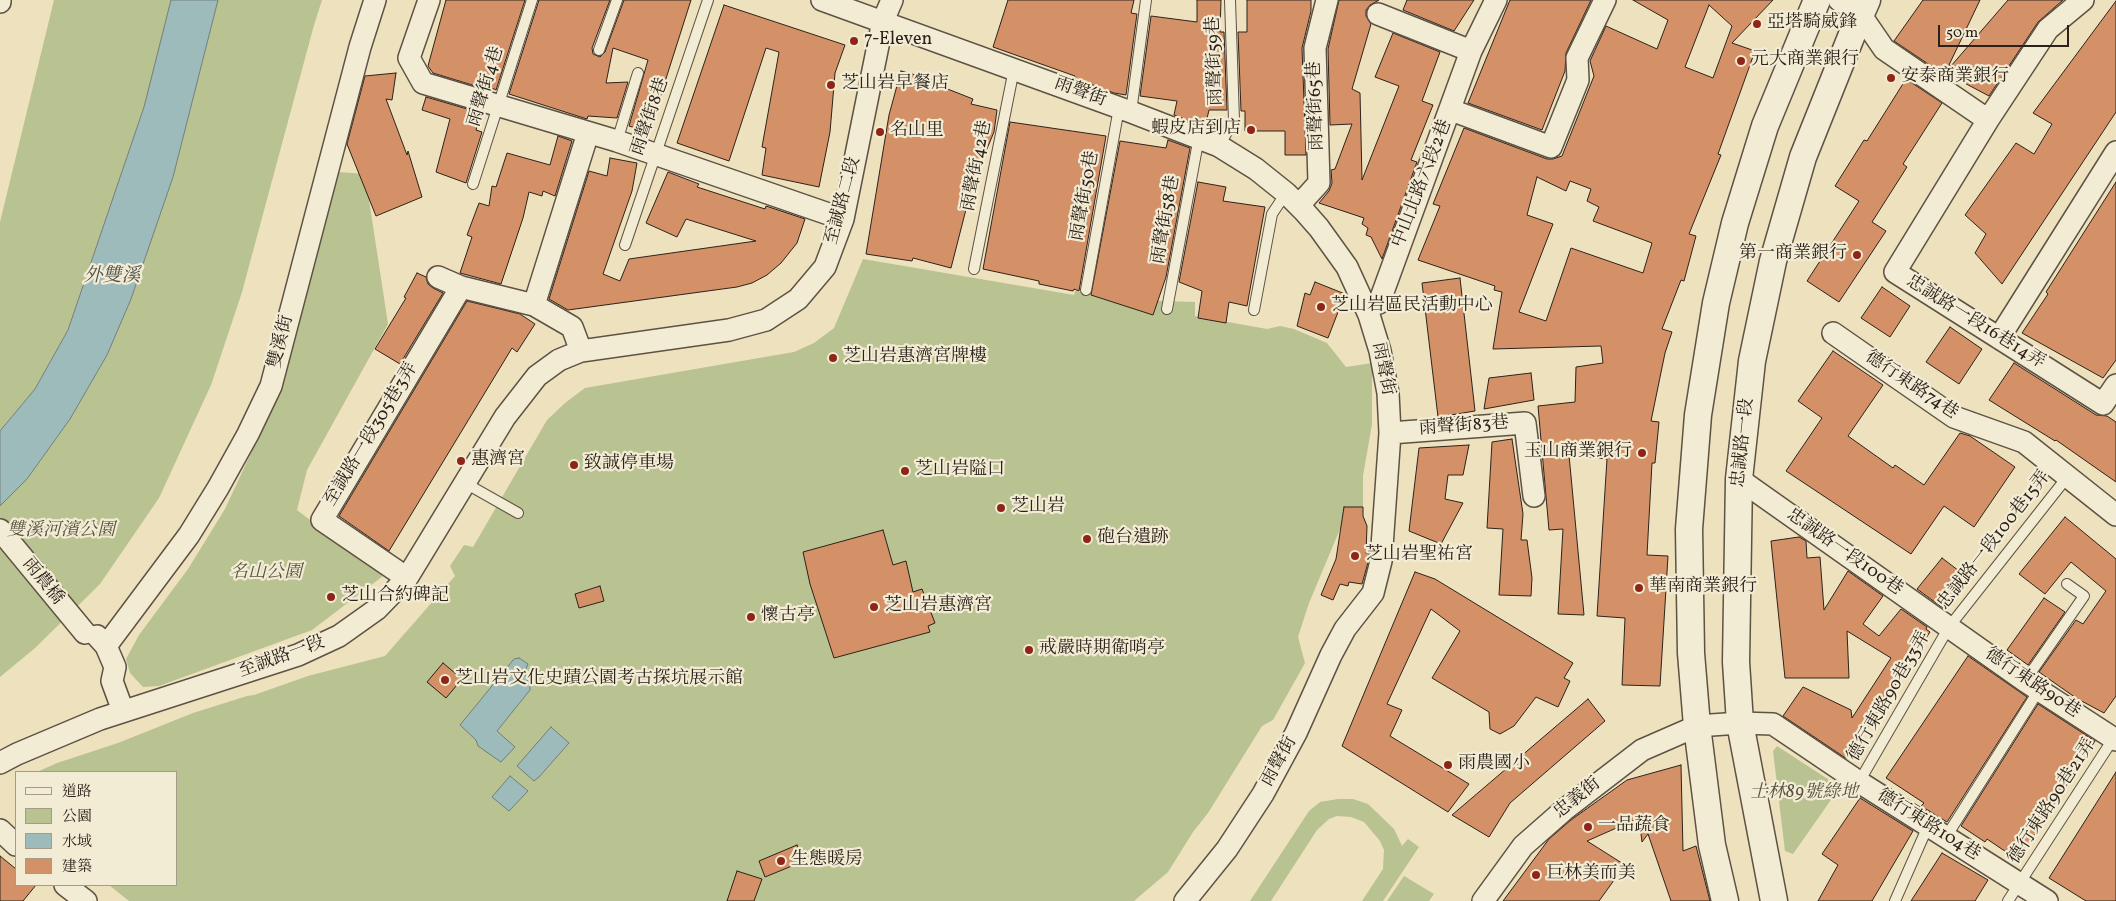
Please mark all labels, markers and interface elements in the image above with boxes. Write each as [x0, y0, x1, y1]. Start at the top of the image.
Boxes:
place label: 亞塔騎威鋒 [1767, 13, 1857, 35]
scale bar [1941, 15, 2072, 47]
street label: 雨聲街59巷 [1204, 16, 1228, 106]
marker: 亞塔騎威鋒 [1751, 18, 1763, 30]
text: 50 m [1946, 23, 1978, 44]
place label: 7-Eleven [864, 30, 932, 52]
marker: 7-Eleven [848, 35, 860, 47]
street label: 雨聲街4巷 [465, 44, 509, 130]
place label: 元大商業銀行 [1751, 50, 1859, 72]
marker: 元大商業銀行 [1735, 55, 1747, 67]
street label: 雨聲街65巷 [1305, 61, 1329, 151]
place label: 安泰商業銀行 [1901, 67, 2009, 89]
marker: 安泰商業銀行 [1885, 72, 1897, 84]
place label: 芝山岩早餐店 [841, 74, 949, 96]
street label: 雨聲街 [1051, 74, 1109, 112]
street label: 雨聲街8巷 [628, 75, 674, 159]
marker: 芝山岩早餐店 [825, 79, 837, 91]
street label: 中山北路六段2巷 [1389, 117, 1457, 251]
street label: 雨聲街42巷 [959, 119, 997, 213]
place label: 蝦皮店到店 [1151, 119, 1241, 141]
place label: 名山里 [890, 121, 944, 143]
marker: 蝦皮店到店 [1245, 124, 1257, 136]
marker: 名山里 [874, 126, 886, 138]
street label: 雨聲街50巷 [1067, 149, 1105, 243]
street label: 至誠路二段 [822, 155, 866, 247]
street label: 雨聲街58巷 [1149, 174, 1185, 266]
place label: 第一商業銀行 [1739, 244, 1847, 266]
marker: 第一商業銀行 [1851, 249, 1863, 261]
water label: 外雙溪 [84, 267, 140, 289]
street label: 忠誠路一段16巷14弄 [1902, 271, 2048, 375]
place label: 芝山岩區民活動中心 [1331, 296, 1493, 318]
marker: 芝山岩區民活動中心 [1315, 301, 1327, 313]
street label: 雙溪街 [265, 313, 299, 371]
street label: 雨聲街 [1366, 340, 1398, 398]
place label: 芝山岩惠濟宮牌樓 [843, 347, 987, 369]
street label: 德行東路74巷 [1860, 347, 1962, 425]
marker: 芝山岩惠濟宮牌樓 [827, 352, 839, 364]
street label: 至誠路一段305巷3弄 [321, 359, 423, 511]
street label: 忠誠路一段 [1729, 397, 1759, 489]
street label: 雨聲街83巷 [1418, 413, 1510, 441]
place label: 玉山商業銀行 [1524, 442, 1632, 464]
marker: 玉山商業銀行 [1636, 447, 1648, 459]
place label: 惠濟宮 [471, 450, 525, 472]
place label: 致誠停車場 [584, 454, 674, 476]
marker: 惠濟宮 [455, 455, 467, 467]
marker: 致誠停車場 [568, 459, 580, 471]
place label: 芝山岩隘口 [915, 460, 1005, 482]
marker: 芝山岩隘口 [899, 465, 911, 477]
street label: 忠誠路一段100巷15弄 [1934, 467, 2056, 615]
place label: 芝山岩 [1011, 497, 1065, 519]
marker: 芝山岩 [995, 502, 1007, 514]
street label: 忠誠路一段100巷 [1782, 505, 1906, 601]
park label: 雙溪河濱公園 [7, 521, 115, 543]
place label: 砲台遺跡 [1097, 528, 1169, 550]
marker: 砲台遺跡 [1081, 533, 1093, 545]
place label: 芝山岩聖祐宮 [1365, 545, 1473, 567]
marker: 芝山岩聖祐宮 [1349, 550, 1361, 562]
street label: 雨農橋 [17, 554, 67, 610]
park label: 名山公園 [230, 563, 302, 585]
place label: 華南商業銀行 [1649, 577, 1757, 599]
marker: 華南商業銀行 [1633, 582, 1645, 594]
place label: 芝山合約碑記 [341, 586, 449, 608]
marker: 芝山合約碑記 [325, 591, 337, 603]
place label: 芝山岩惠濟宮 [884, 596, 992, 618]
marker: 芝山岩惠濟宮 [868, 601, 880, 613]
place label: 懷古亭 [761, 606, 815, 628]
marker: 懷古亭 [745, 611, 757, 623]
street label: 德行東路90巷33弄 [1844, 628, 1936, 766]
street label: 至誠路一段 [236, 632, 328, 684]
place label: 戒嚴時期衛哨亭 [1039, 639, 1165, 661]
marker: 戒嚴時期衛哨亭 [1023, 644, 1035, 656]
street label: 德行東路90巷 [1980, 644, 2084, 724]
place label: 芝山岩文化史蹟公園考古探坑展示館 [455, 669, 743, 691]
marker: 芝山岩文化史蹟公園考古探坑展示館 [439, 674, 451, 686]
street label: 雨聲街 [1257, 733, 1303, 791]
street label: 德行東路90巷21弄 [2004, 735, 2102, 869]
place label: 雨農國小 [1458, 754, 1530, 776]
marker: 雨農國小 [1442, 759, 1454, 771]
legend [15, 771, 178, 886]
street label: 忠義街 [1550, 774, 1606, 824]
text: 道路 [62, 782, 92, 803]
park label: 士林89號綠地 [1750, 783, 1858, 805]
street label: 德行東路104巷 [1872, 786, 1984, 866]
text: 公園 [62, 807, 92, 828]
place label: 一品蔬食 [1598, 816, 1670, 838]
marker: 一品蔬食 [1582, 821, 1594, 833]
text: 水域 [62, 832, 92, 853]
place label: 生態暖房 [791, 850, 863, 872]
marker: 生態暖房 [775, 855, 787, 867]
text: 建築 [62, 857, 92, 878]
place label: 巨林美而美 [1546, 864, 1636, 886]
marker: 巨林美而美 [1530, 869, 1542, 881]

